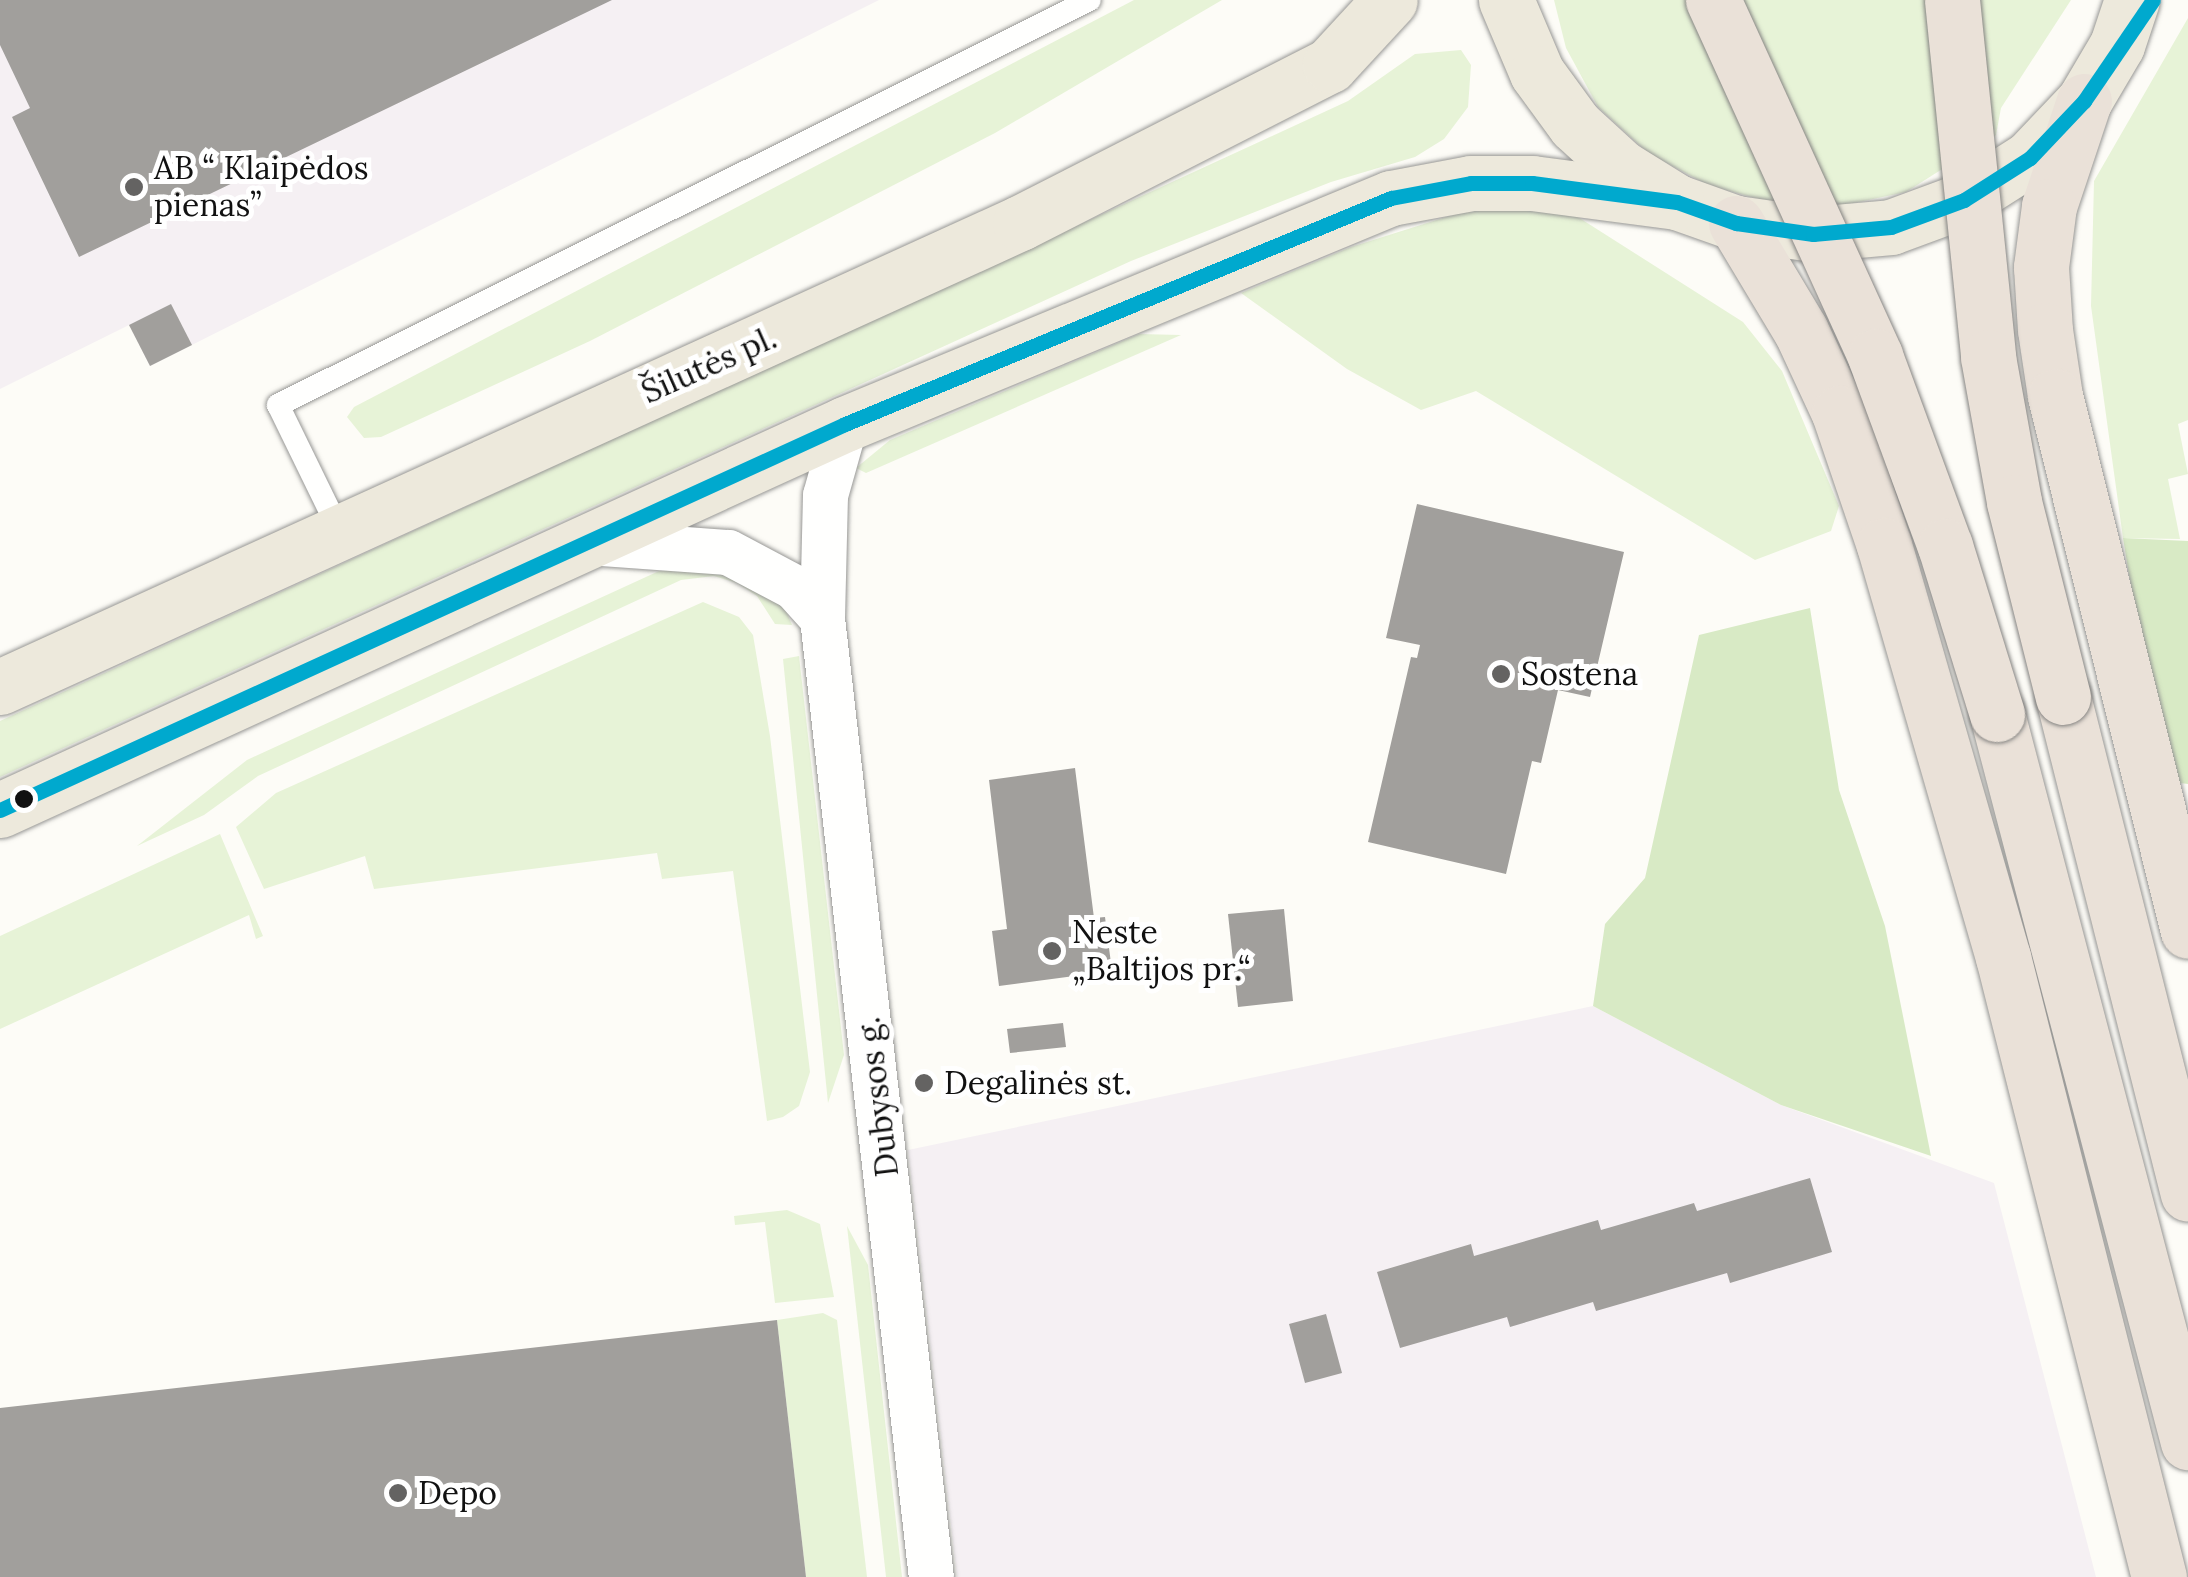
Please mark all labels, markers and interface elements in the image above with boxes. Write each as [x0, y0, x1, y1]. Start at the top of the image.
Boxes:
place label: AB “ Klaipėdos pienas” [154, 150, 369, 225]
marker: AB “ Klaipėdos pienas” [123, 176, 145, 198]
street label: Šilutės pl. [636, 318, 782, 412]
place label: Sostena [1521, 655, 1638, 693]
marker: Sostena [1490, 663, 1512, 685]
unlabelled marker [14, 789, 34, 809]
place label: Neste „Baltijos pr.“ [1072, 914, 1251, 989]
marker: Neste „Baltijos pr.“ [1041, 940, 1063, 962]
street label: Dubysos g. [849, 1015, 907, 1179]
place label: Degalinės st. [944, 1064, 1132, 1102]
marker: Degalinės st. [913, 1072, 935, 1094]
place label: Depo [418, 1474, 497, 1512]
marker: Depo [387, 1482, 409, 1504]

